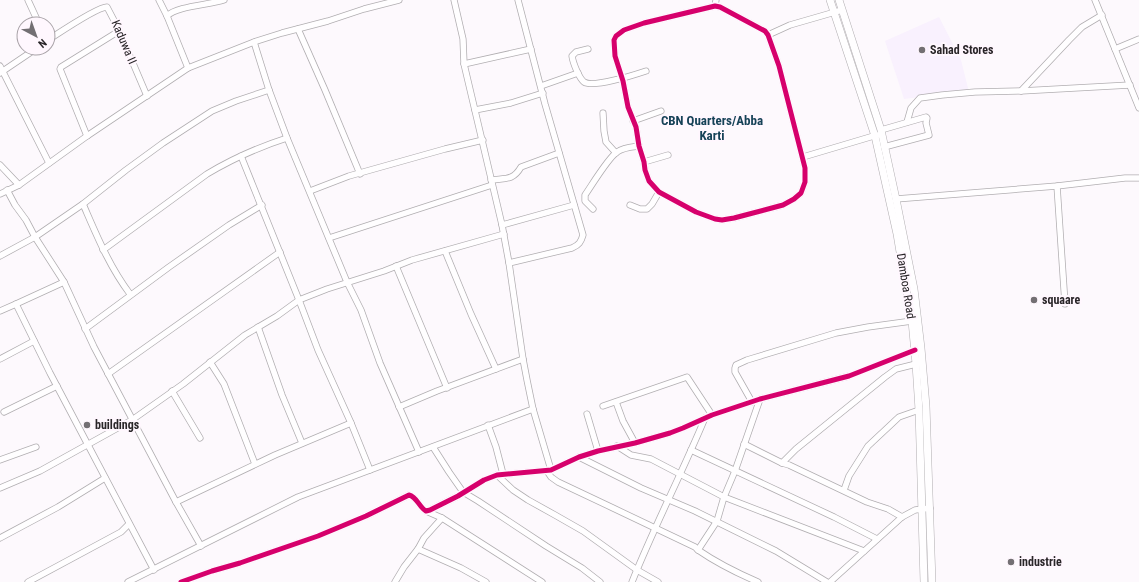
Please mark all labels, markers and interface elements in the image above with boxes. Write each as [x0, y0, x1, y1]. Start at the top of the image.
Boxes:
north arrow [16, 16, 56, 56]
street label: Kaduwa II [108, 18, 140, 66]
text: N [35, 36, 49, 50]
place label: Sahad Stores [930, 43, 994, 57]
marker: Sahad Stores [917, 45, 927, 55]
district label: CBN Quarters/Abba Karti [661, 113, 763, 143]
street label: Damboa Road [894, 252, 918, 320]
place label: squaare [1042, 293, 1080, 307]
marker: squaare [1029, 295, 1039, 305]
place label: buildings [95, 418, 140, 432]
marker: buildings [82, 420, 92, 430]
place label: industrie [1019, 555, 1062, 569]
marker: industrie [1006, 557, 1016, 567]

